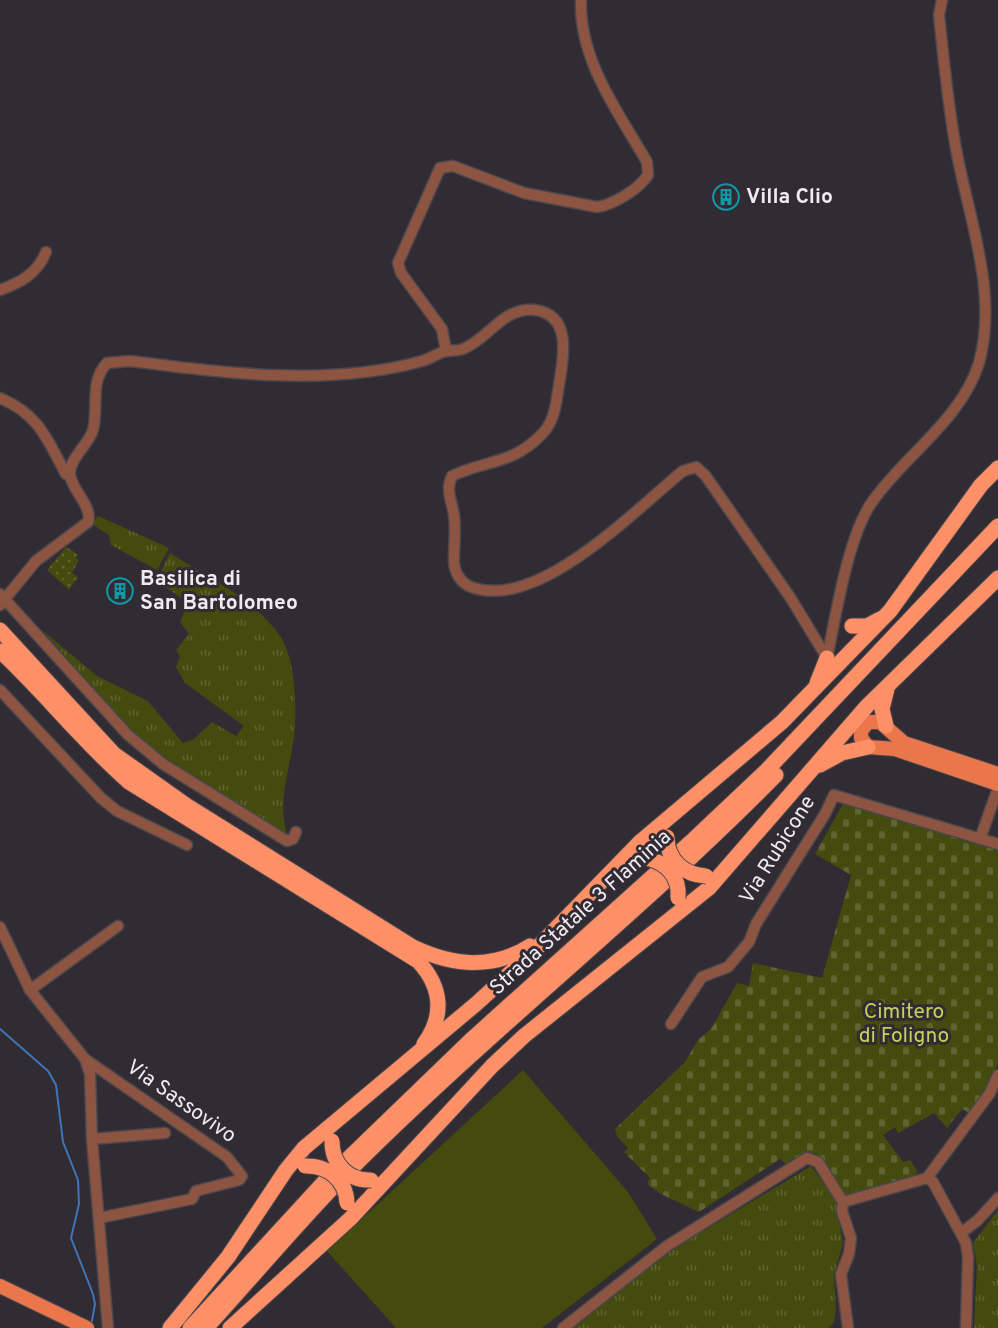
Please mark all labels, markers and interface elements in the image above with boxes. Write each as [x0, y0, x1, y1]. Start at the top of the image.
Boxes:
building icon: Villa Clio [711, 182, 741, 212]
place label: Villa Clio [746, 184, 833, 211]
place label: Basilica di San Bartolomeo [140, 566, 298, 617]
building icon: Basilica di San Bartolomeo [105, 576, 135, 606]
street label: Via Rubicone [734, 791, 822, 909]
street label: Strada Statale 3 Flaminia [485, 824, 677, 1002]
park label: Cimitero di Foligno [859, 999, 949, 1050]
street label: Via Sassovivo [121, 1054, 241, 1150]

